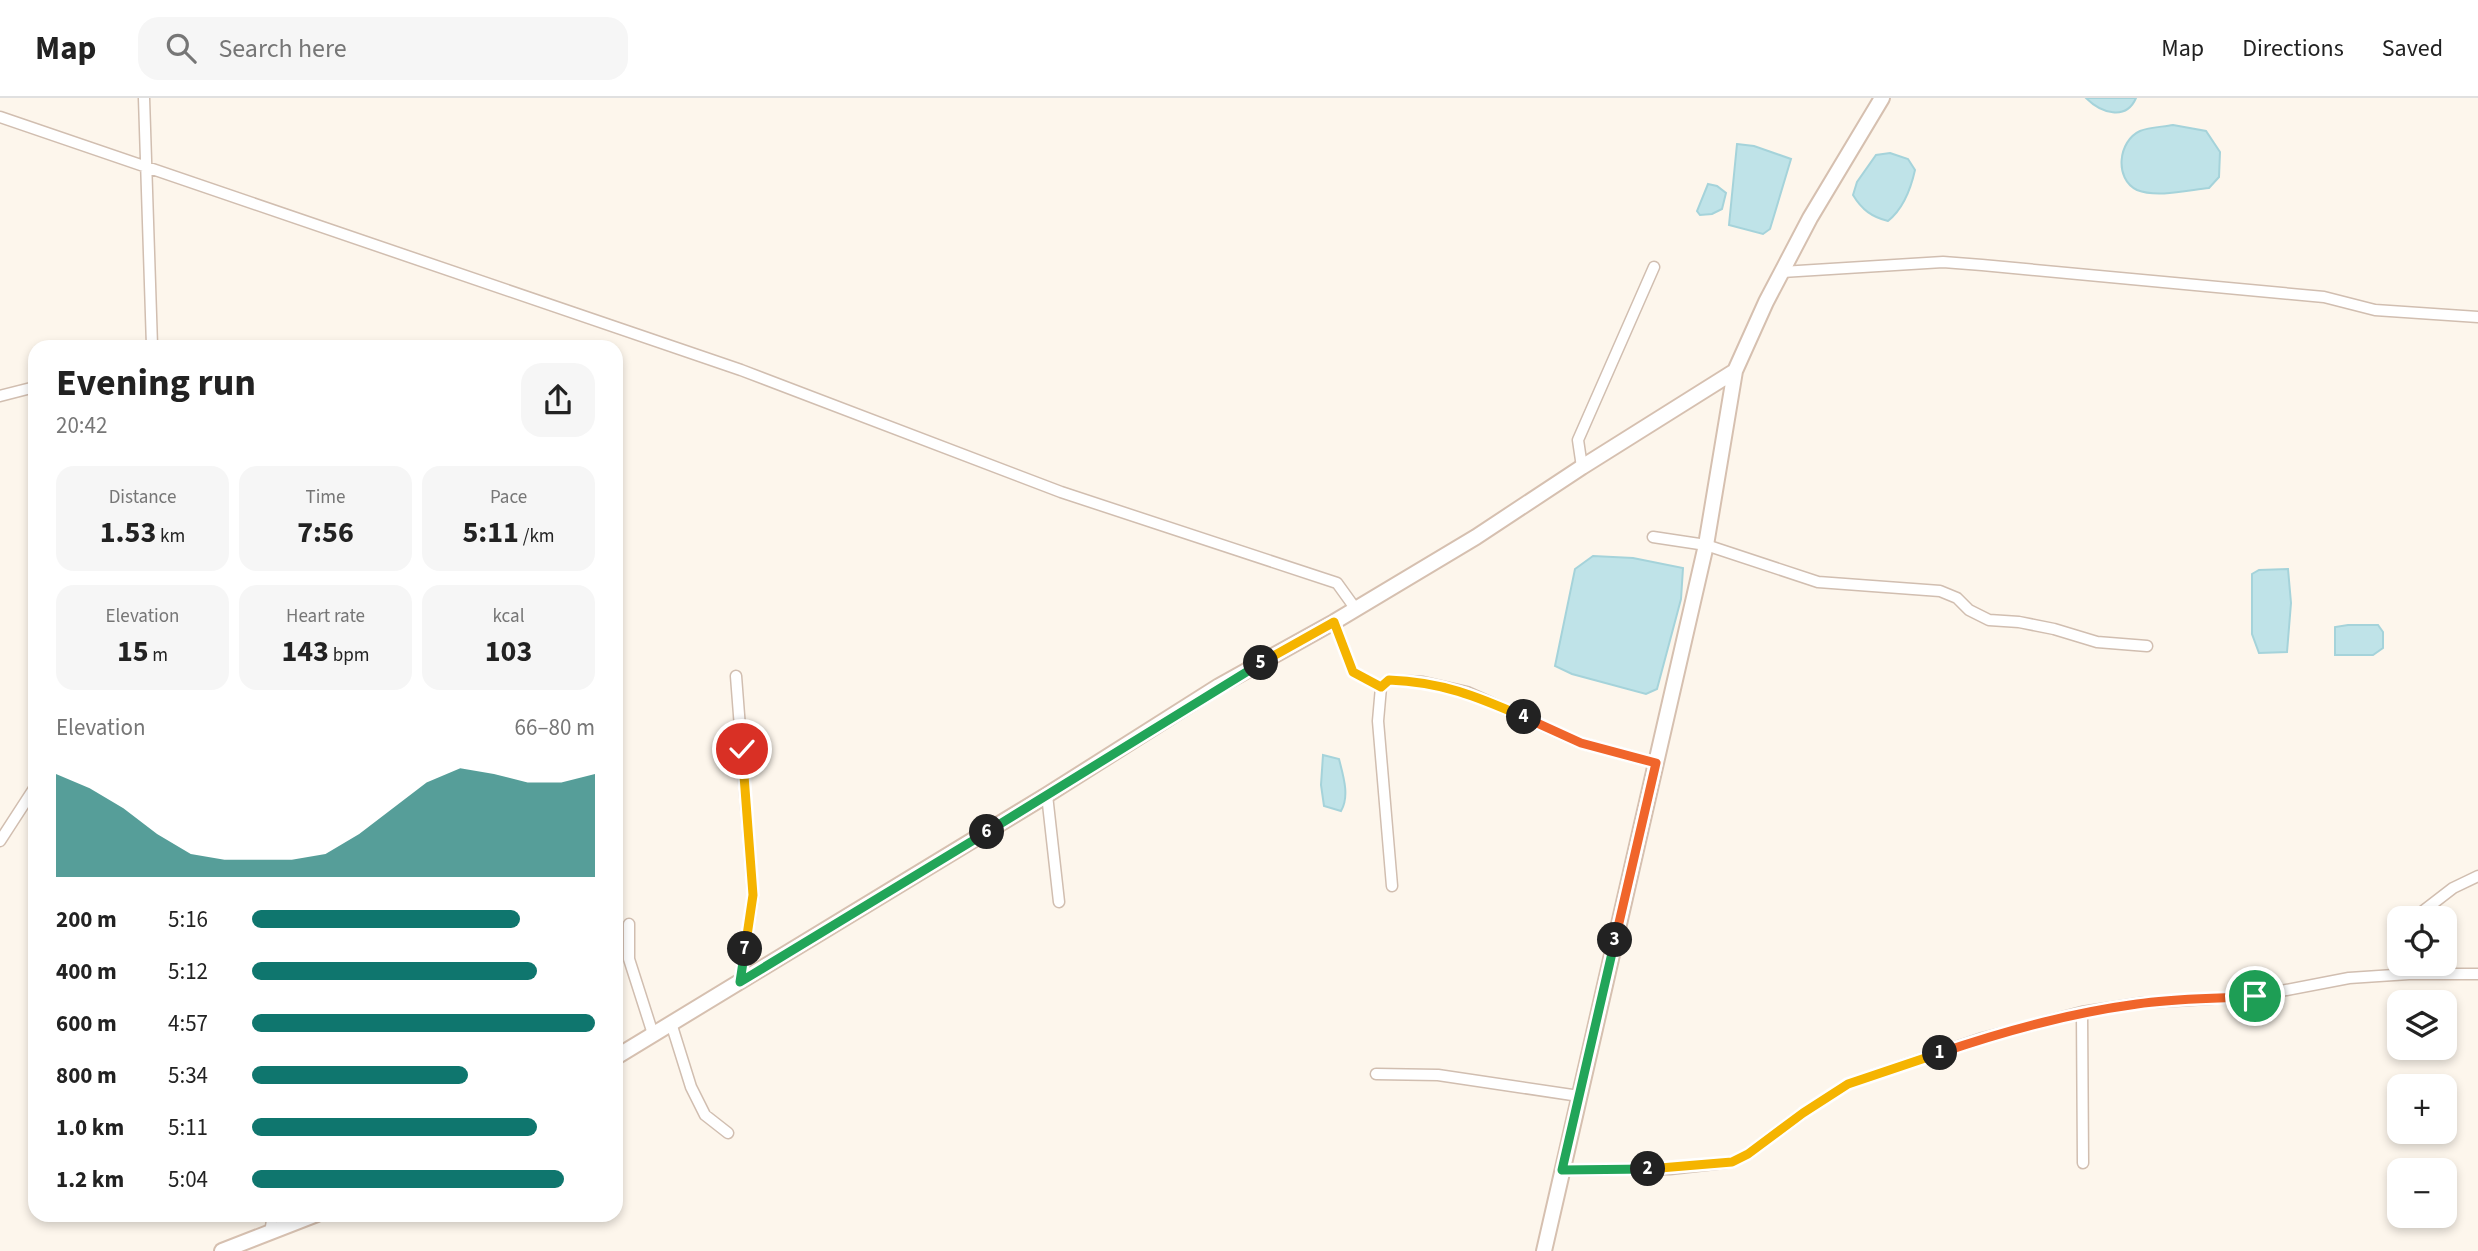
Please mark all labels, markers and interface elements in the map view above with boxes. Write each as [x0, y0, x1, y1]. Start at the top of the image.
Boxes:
search box [138, 17, 628, 80]
text: Map [35, 25, 96, 72]
icon: search [162, 29, 200, 67]
text: Search here [218, 30, 347, 67]
text: Map [2161, 31, 2204, 66]
text: Directions [2242, 31, 2344, 66]
text: Saved [2382, 31, 2443, 66]
text: Evening run [56, 356, 256, 410]
button: share [521, 363, 595, 437]
text: 20:42 [56, 409, 107, 442]
text: Distance [109, 484, 176, 511]
text: Time [305, 484, 346, 511]
text: Pace [490, 484, 527, 511]
text: 1.53 [100, 511, 156, 554]
text: 7:56 [297, 511, 354, 554]
text: 5:11 [462, 511, 519, 554]
text: km [156, 523, 185, 550]
text: /km [519, 523, 555, 550]
text: Elevation [106, 603, 179, 630]
text: Heart rate [286, 603, 365, 630]
text: kcal [493, 603, 524, 630]
text: 15 [117, 630, 149, 673]
text: 143 [281, 630, 329, 673]
text: 103 [485, 630, 532, 673]
text: m [149, 642, 168, 669]
text: bpm [329, 642, 370, 669]
pin: 5 [1244, 646, 1278, 680]
text: 5 [1255, 649, 1266, 676]
pin: 4 [1506, 700, 1542, 734]
text: 4 [1518, 703, 1529, 730]
text: Elevation [56, 711, 146, 744]
text: 66–80 m [515, 711, 595, 744]
pin [712, 719, 772, 779]
icon: check [723, 730, 761, 768]
pin: 6 [970, 814, 1004, 850]
text: 6 [981, 818, 992, 845]
text: 200 m [56, 903, 117, 936]
text: 5:16 [168, 903, 208, 936]
map controls [2387, 906, 2457, 1228]
button: locate [2387, 906, 2457, 976]
pin: 3 [1598, 922, 1632, 958]
text: 3 [1609, 926, 1620, 953]
pin: 7 [728, 932, 762, 966]
text: 7 [739, 935, 750, 962]
text: 400 m [56, 955, 117, 988]
text: 5:12 [168, 955, 208, 988]
pin [2225, 966, 2285, 1026]
icon: arrive [2236, 977, 2274, 1015]
button: layers [2387, 990, 2457, 1060]
text: 600 m [56, 1007, 117, 1040]
text: 4:57 [168, 1007, 208, 1040]
pin: 1 [1923, 1035, 1958, 1070]
text: 1 [1934, 1039, 1945, 1066]
text: 800 m [56, 1059, 117, 1092]
text: 5:34 [168, 1059, 208, 1092]
button: + [2387, 1074, 2457, 1144]
text: 1.0 km [56, 1111, 124, 1144]
text: 5:11 [168, 1111, 208, 1144]
pin: 2 [1630, 1152, 1666, 1186]
text: 2 [1642, 1155, 1653, 1182]
button: − [2387, 1158, 2457, 1228]
text: 1.2 km [56, 1163, 124, 1196]
text: 5:04 [168, 1163, 208, 1196]

